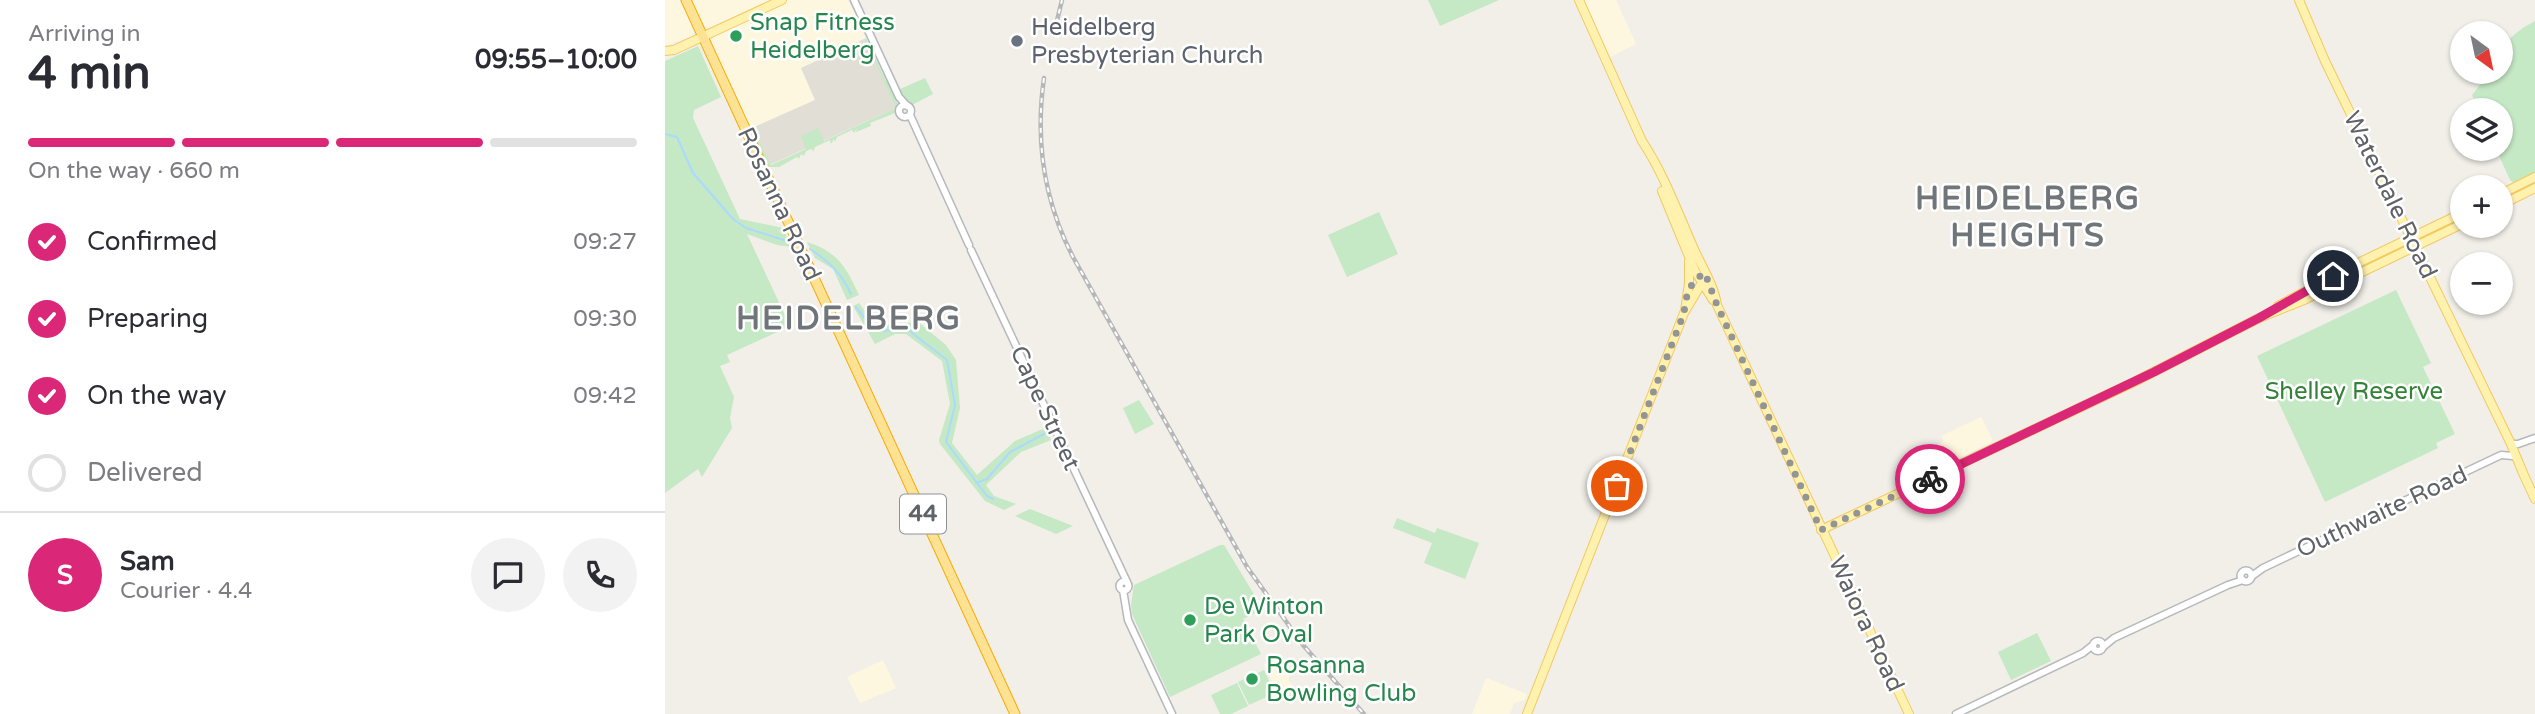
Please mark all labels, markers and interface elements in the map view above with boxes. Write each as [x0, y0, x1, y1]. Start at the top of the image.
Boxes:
place label: Snap Fitness Heidelberg [750, 8, 895, 65]
place label: Heidelberg Presbyterian Church [1031, 13, 1263, 70]
text: Arriving in [28, 20, 141, 48]
north arrow [2450, 21, 2513, 84]
map controls [2450, 21, 2513, 315]
marker: Snap Fitness Heidelberg [728, 28, 744, 44]
marker: Heidelberg Presbyterian Church [1009, 33, 1025, 49]
text: 09:55–10:00 [475, 44, 637, 75]
text: 4 min [28, 46, 151, 101]
button: layers [2450, 98, 2513, 161]
street label: Waterdale Road [2337, 107, 2443, 283]
street label: Rosanna Road [731, 123, 827, 285]
text: On the way · 660 m [28, 157, 240, 185]
button: + [2450, 175, 2513, 238]
district label: HEIDELBERG HEIGHTS [1915, 180, 2141, 255]
icon: check [28, 223, 66, 261]
text: Confirmed [87, 226, 217, 257]
text: 09:27 [573, 228, 637, 256]
pin [2303, 246, 2363, 306]
button: − [2450, 252, 2513, 315]
icon: home [2314, 257, 2352, 295]
icon: check [28, 300, 66, 338]
district label: HEIDELBERG [736, 300, 962, 338]
text: Preparing [87, 303, 208, 334]
text: 09:30 [573, 305, 637, 333]
street label: Cape Street [1004, 341, 1086, 475]
icon: check [28, 377, 66, 415]
park label: Shelley Reserve [2265, 377, 2443, 406]
text: On the way [87, 380, 227, 411]
text: 09:42 [573, 382, 637, 410]
courier [1895, 444, 1965, 514]
pin [1587, 456, 1647, 516]
text: Delivered [87, 457, 203, 488]
icon: bike [1911, 460, 1949, 498]
street label: Outhwaite Road [2292, 460, 2472, 564]
icon: bag [1598, 467, 1636, 505]
road number: 44 [900, 494, 946, 534]
button: chat [471, 538, 545, 612]
button: phone [563, 538, 637, 612]
text: Sam [120, 546, 175, 577]
street label: Waiora Road [1822, 551, 1910, 697]
text: S [57, 560, 73, 591]
text: Courier · 4.4 [120, 577, 252, 605]
place label: De Winton Park Oval [1204, 592, 1324, 649]
marker: De Winton Park Oval [1182, 612, 1198, 628]
place label: Rosanna Bowling Club [1266, 651, 1416, 708]
marker: Rosanna Bowling Club [1244, 671, 1260, 687]

